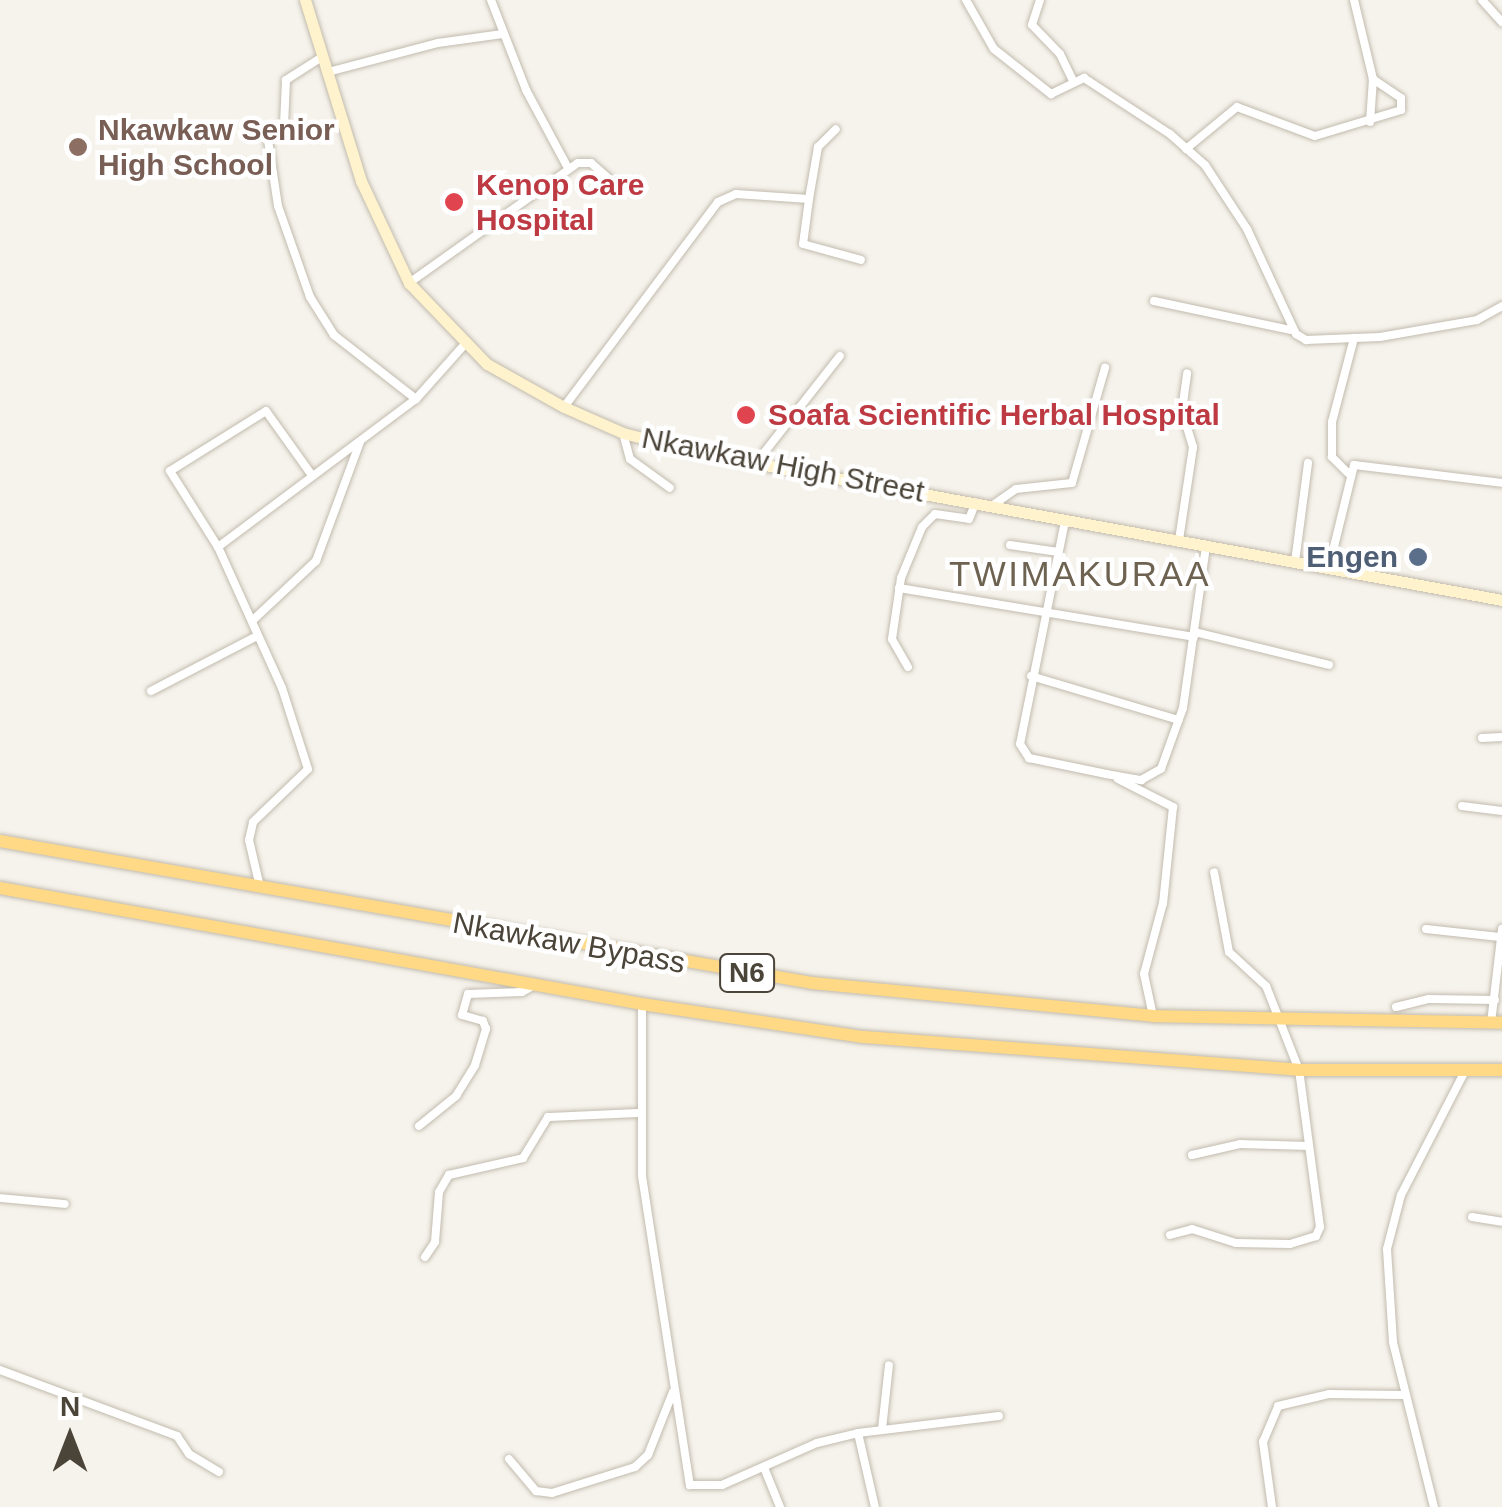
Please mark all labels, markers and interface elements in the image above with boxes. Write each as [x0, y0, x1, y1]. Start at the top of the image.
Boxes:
place label: Nkawkaw Senior High School [98, 112, 335, 182]
marker: Nkawkaw Senior High School [67, 136, 89, 158]
place label: Kenop Care Hospital [476, 167, 644, 238]
marker: Kenop Care Hospital [441, 189, 467, 215]
place label: Soafa Scientific Herbal Hospital [768, 397, 1220, 433]
marker: Soafa Scientific Herbal Hospital [733, 402, 759, 428]
street label: Nkawkaw High Street [639, 420, 927, 510]
place label: Engen [1306, 539, 1398, 575]
marker: Engen [1407, 546, 1429, 568]
district label: TWIMAKURAA [949, 553, 1211, 595]
street label: Nkawkaw Bypass [450, 905, 688, 981]
road number: N6 [717, 950, 777, 996]
north arrow [20, 1387, 120, 1487]
text: N [60, 1391, 80, 1422]

